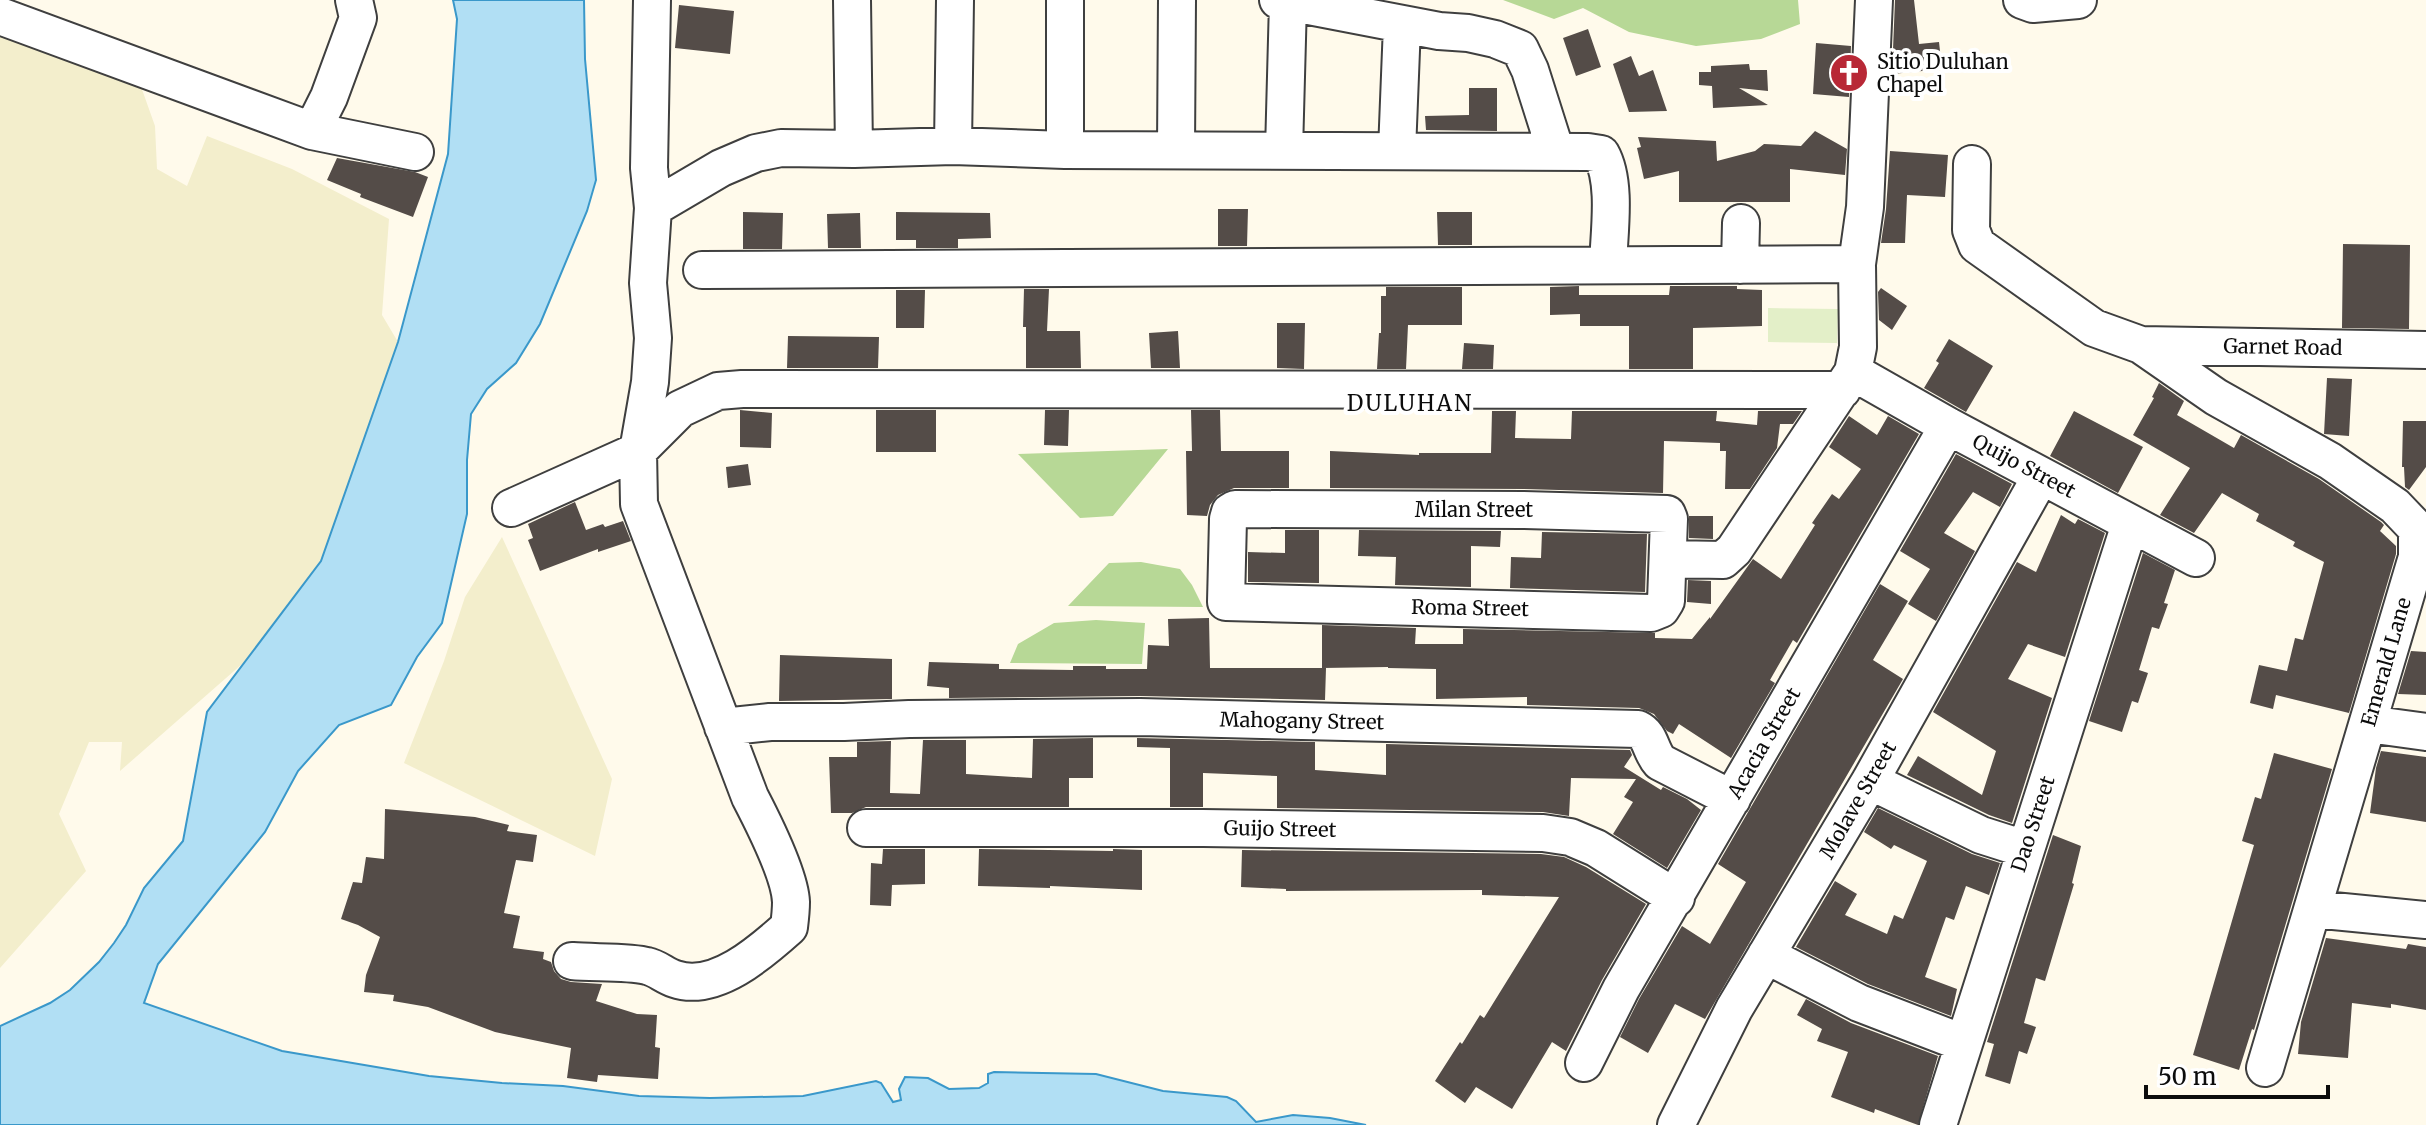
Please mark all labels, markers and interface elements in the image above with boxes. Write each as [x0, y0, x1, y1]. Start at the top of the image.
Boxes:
place label: Sitio Duluhan Chapel [1877, 49, 2009, 97]
church icon: Sitio Duluhan Chapel [1828, 52, 1870, 94]
street label: Garnet Road [2223, 333, 2343, 360]
district label: DULUHAN [1347, 389, 1473, 417]
street label: Quijo Street [1968, 428, 2080, 503]
street label: Milan Street [1415, 497, 1533, 522]
street label: Roma Street [1411, 594, 1529, 621]
street label: Emerald Lane [2355, 595, 2416, 729]
street label: Acacia Street [1721, 683, 1805, 804]
street label: Mahogany Street [1220, 707, 1385, 734]
street label: Molave Street [1814, 736, 1901, 863]
street label: Dao Street [2005, 772, 2060, 875]
street label: Guijo Street [1223, 815, 1337, 842]
scale bar [2146, 1049, 2328, 1099]
text: 50 m [2158, 1061, 2217, 1092]

